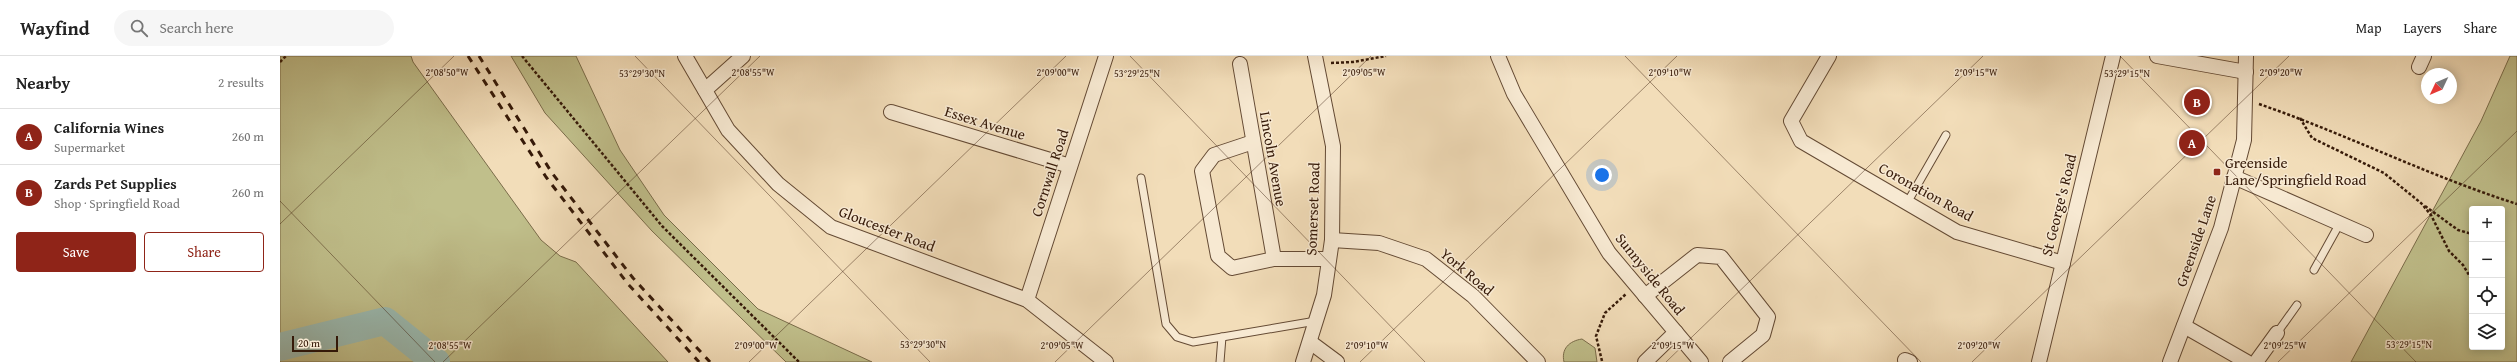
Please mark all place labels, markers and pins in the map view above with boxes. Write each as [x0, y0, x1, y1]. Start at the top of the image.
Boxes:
pin: B [2184, 87, 2210, 117]
pin: A [2179, 128, 2205, 158]
place label: Greenside Lane/Springfield Road [2225, 152, 2367, 190]
marker: Greenside Lane/Springfield Road [2212, 167, 2222, 177]

